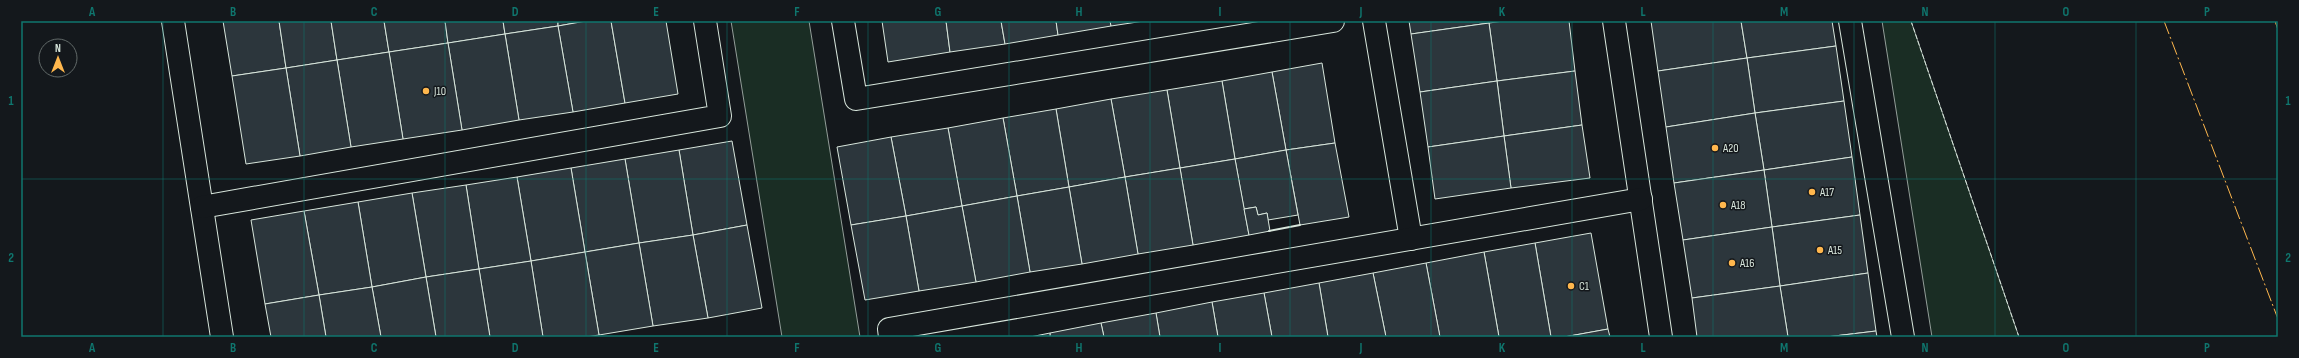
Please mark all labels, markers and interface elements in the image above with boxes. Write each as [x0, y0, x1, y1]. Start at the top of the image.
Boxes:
text: A [88, 4, 96, 20]
text: B [230, 4, 236, 20]
text: C [371, 4, 378, 20]
text: D [512, 4, 519, 20]
text: E [653, 4, 659, 20]
text: F [794, 4, 800, 20]
text: G [935, 4, 942, 20]
text: H [1076, 4, 1083, 20]
text: I [1219, 4, 1222, 20]
text: J [1359, 4, 1363, 20]
text: K [1499, 4, 1506, 20]
text: L [1640, 4, 1646, 20]
text: M [1780, 4, 1788, 20]
text: N [1922, 4, 1929, 20]
text: O [2063, 4, 2070, 20]
text: P [2204, 4, 2210, 20]
north arrow [38, 38, 78, 78]
text: N [55, 42, 61, 55]
place label: J10 [433, 84, 446, 99]
marker: J10 [421, 86, 431, 96]
text: 1 [8, 93, 14, 109]
text: 1 [2285, 93, 2291, 109]
place label: A20 [1722, 141, 1739, 156]
marker: A20 [1710, 143, 1720, 153]
place label: A17 [1819, 185, 1834, 200]
marker: A17 [1807, 187, 1817, 197]
place label: A18 [1730, 198, 1746, 213]
marker: A18 [1718, 200, 1728, 210]
place label: A15 [1827, 243, 1842, 258]
marker: A15 [1815, 245, 1825, 255]
text: 2 [8, 250, 14, 266]
text: 2 [2285, 250, 2291, 266]
place label: A16 [1739, 256, 1755, 271]
marker: A16 [1727, 258, 1737, 268]
place label: C1 [1579, 279, 1590, 294]
marker: C1 [1566, 281, 1576, 291]
text: A [88, 340, 96, 356]
text: B [230, 340, 236, 356]
text: C [371, 340, 378, 356]
text: D [512, 340, 519, 356]
text: E [653, 340, 659, 356]
text: F [794, 340, 800, 356]
text: G [935, 340, 942, 356]
text: H [1076, 340, 1083, 356]
text: I [1219, 340, 1222, 356]
text: J [1359, 340, 1363, 356]
text: K [1499, 340, 1506, 356]
text: L [1640, 340, 1646, 356]
text: M [1780, 340, 1788, 356]
text: N [1922, 340, 1929, 356]
text: O [2063, 340, 2070, 356]
text: P [2204, 340, 2210, 356]

